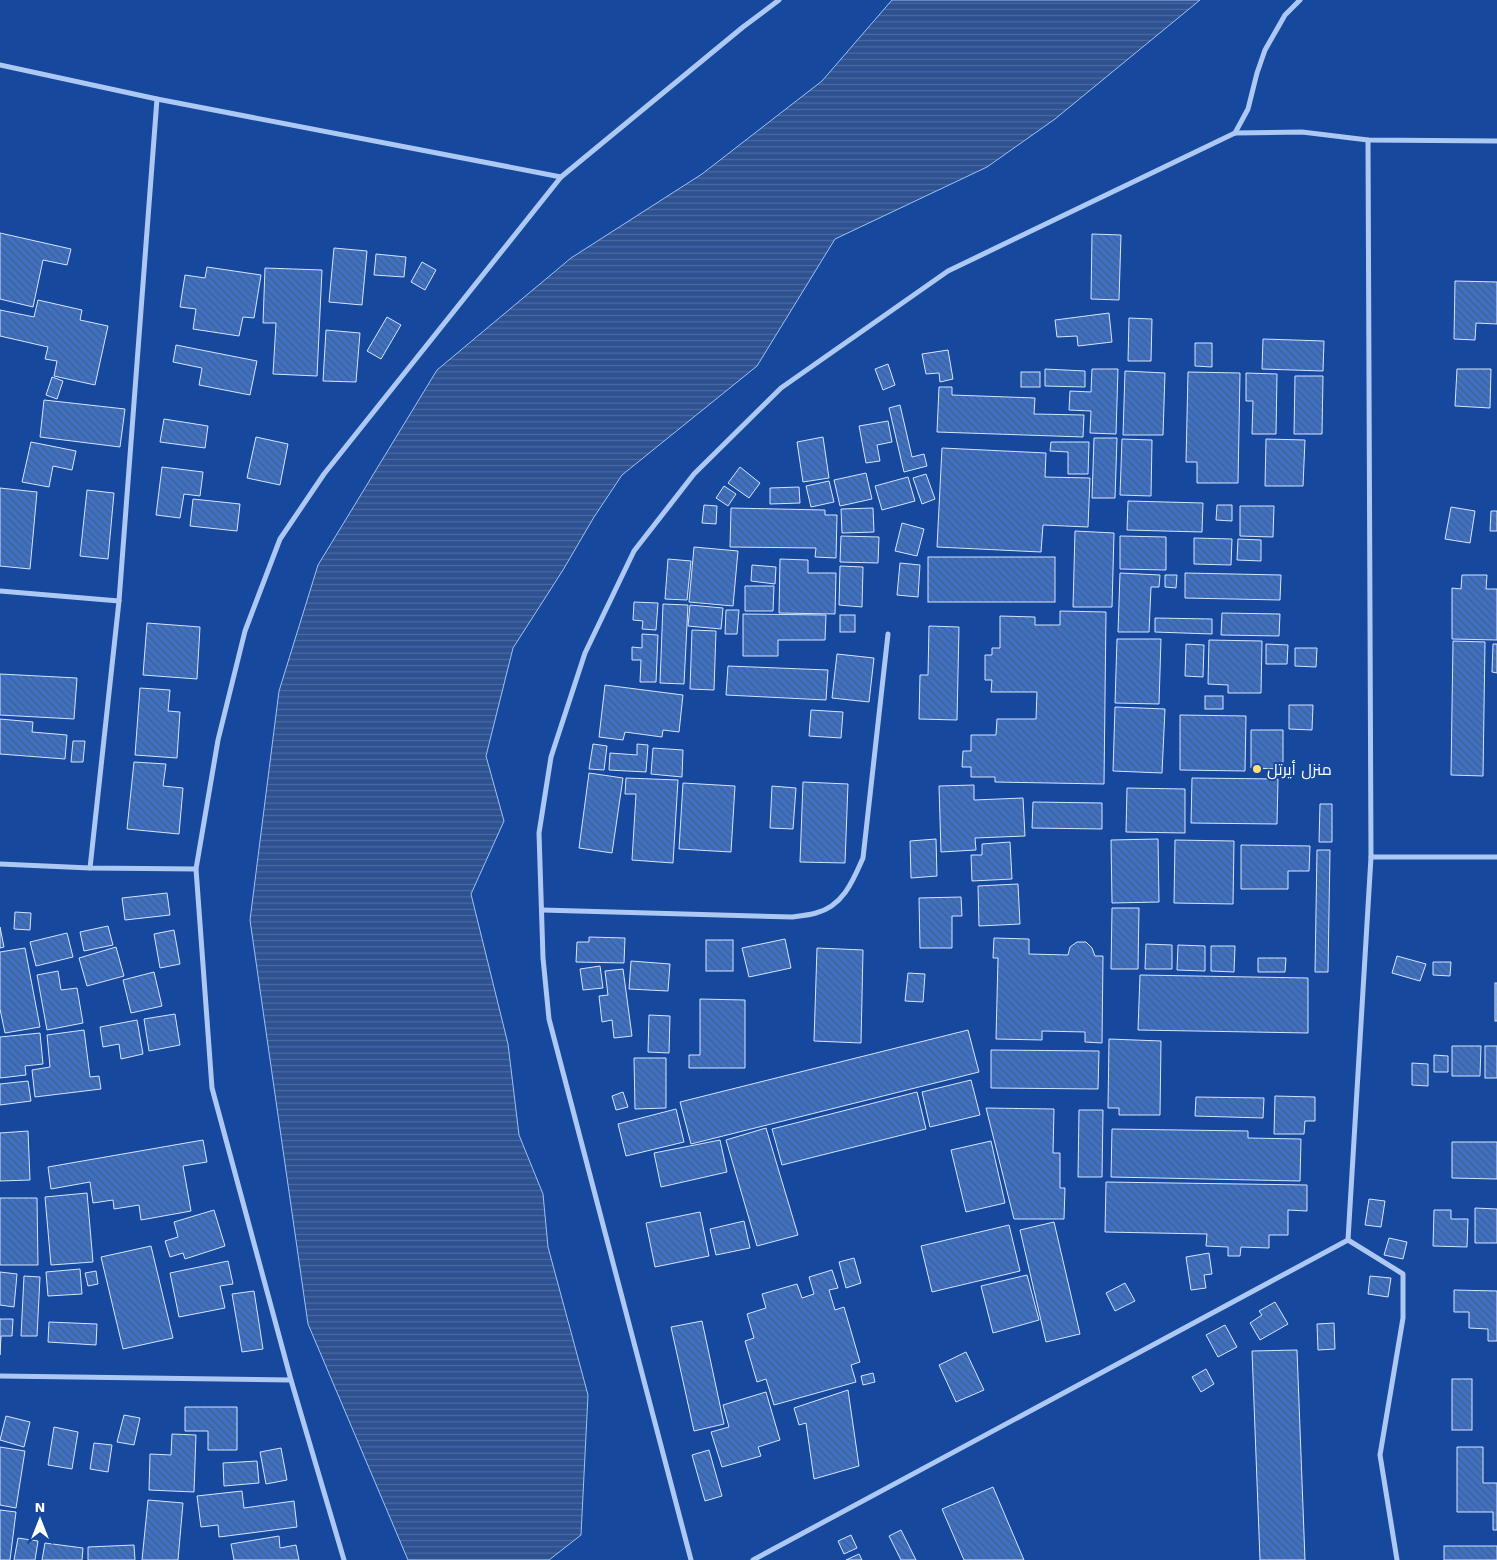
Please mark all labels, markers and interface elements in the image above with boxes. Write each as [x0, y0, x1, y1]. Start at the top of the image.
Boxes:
place label: منزل أيرتل [1267, 760, 1332, 780]
marker: منزل أيرتل [1251, 763, 1263, 775]
north arrow [15, 1495, 65, 1545]
text: N [35, 1499, 45, 1515]

